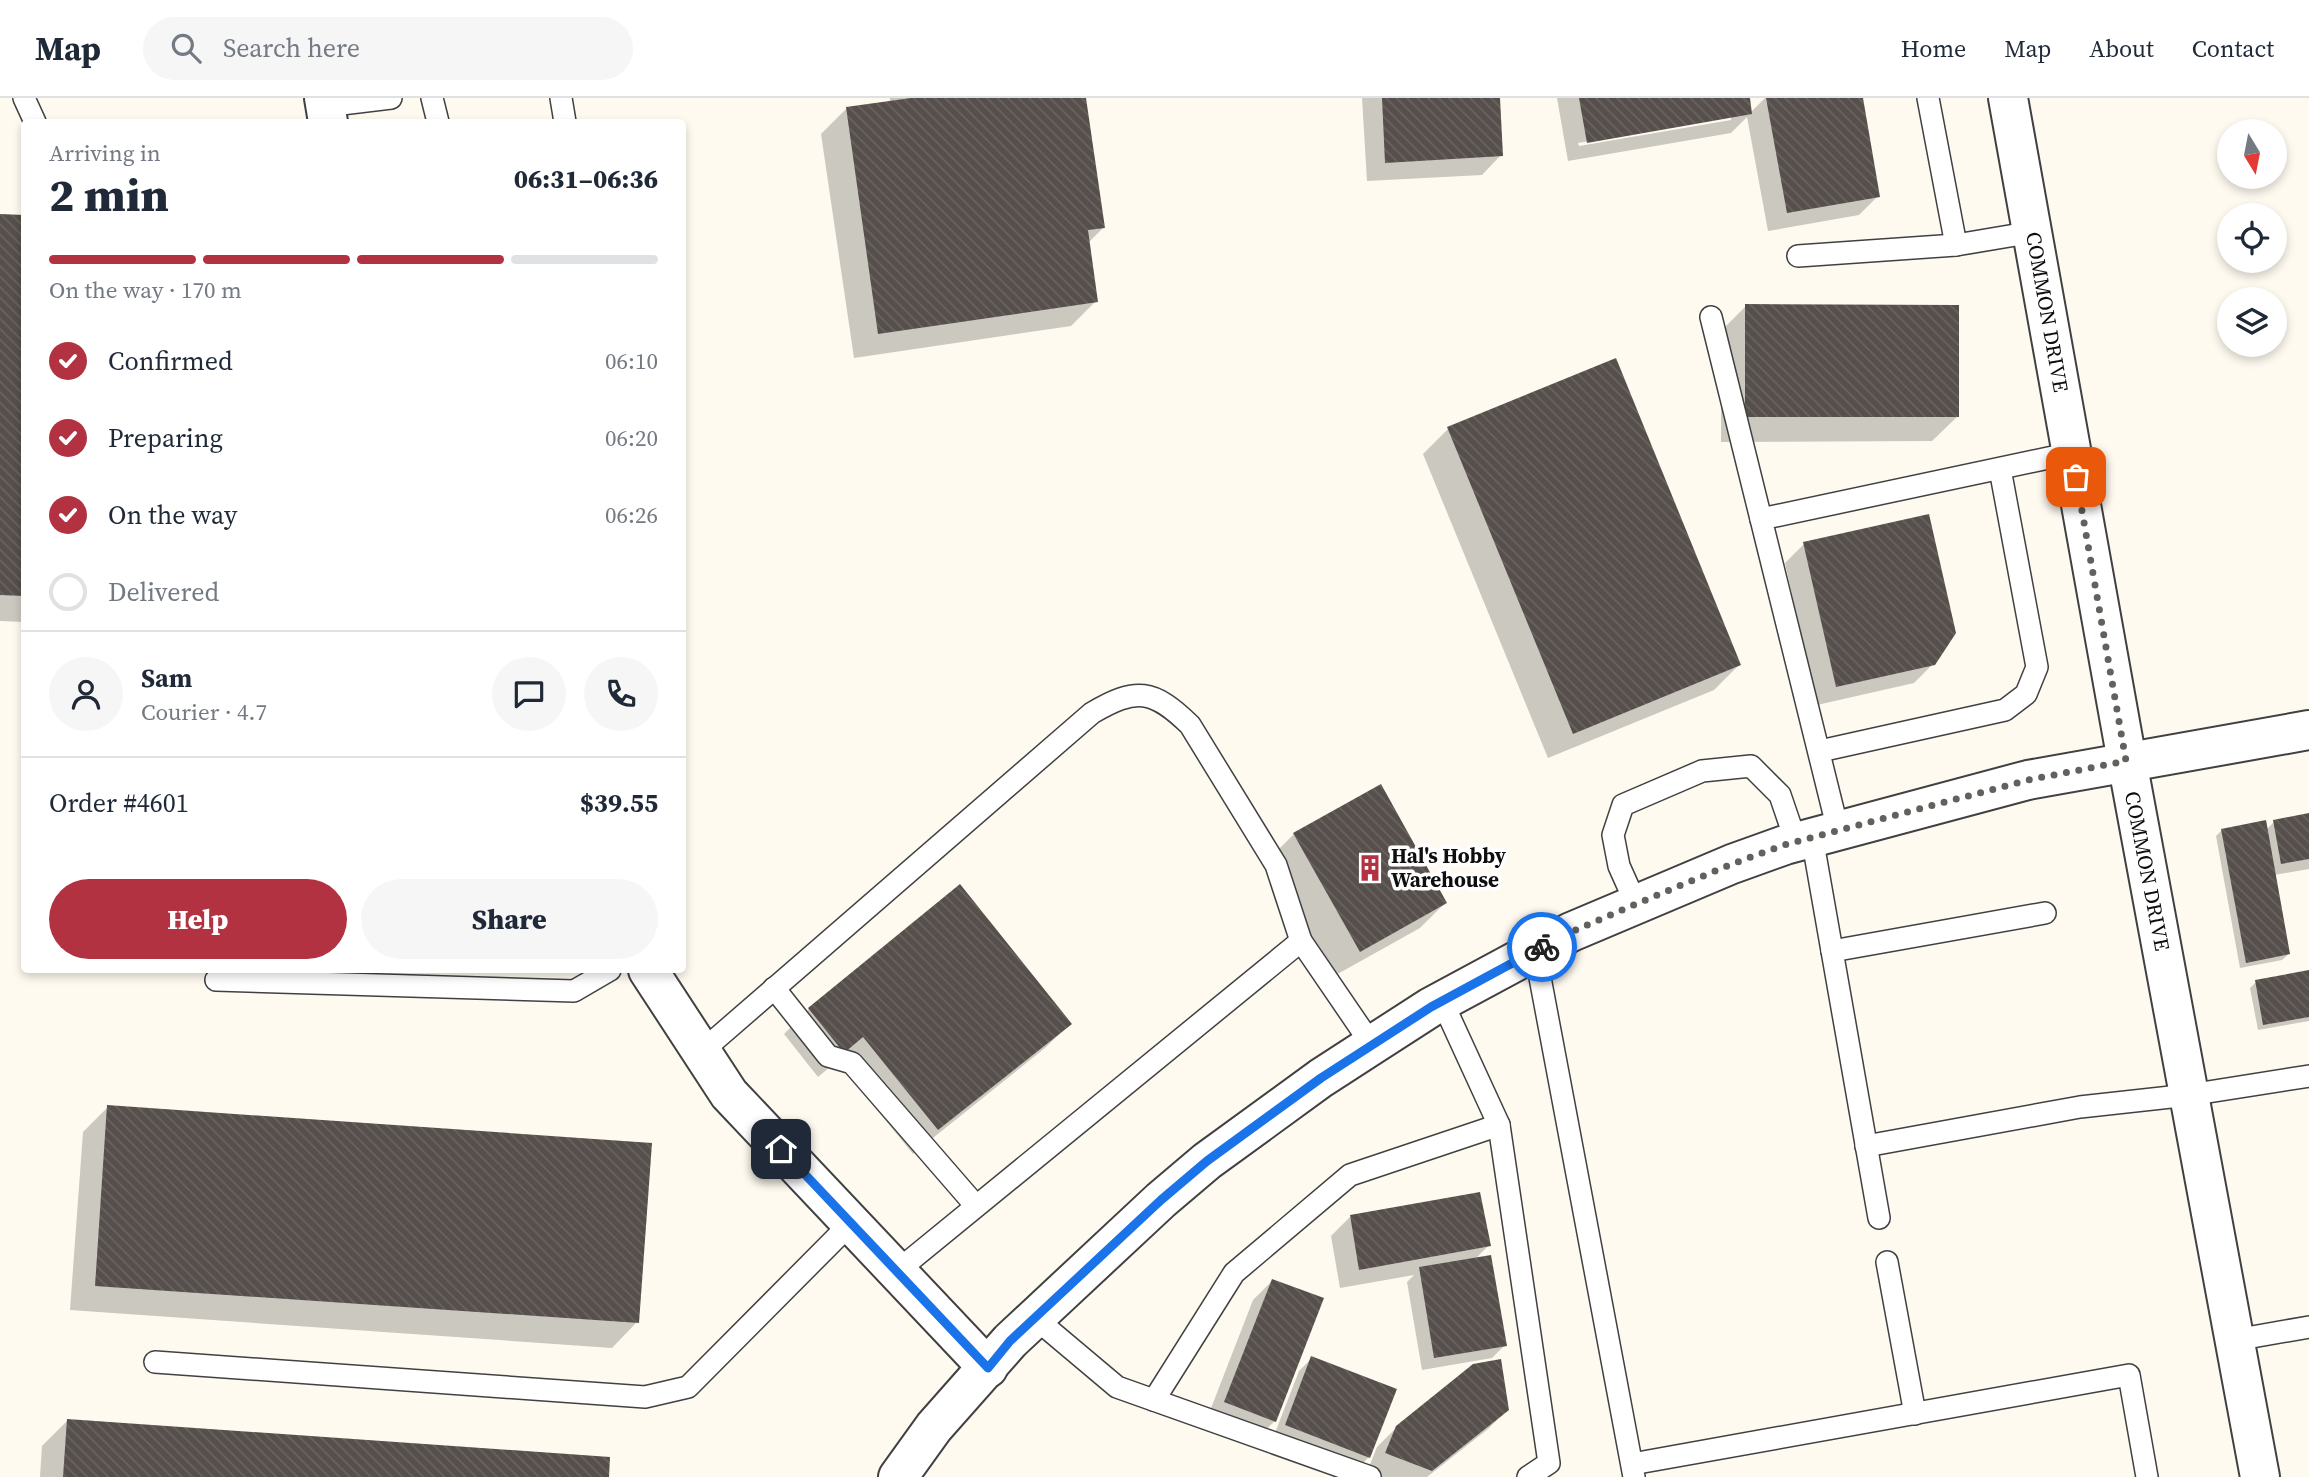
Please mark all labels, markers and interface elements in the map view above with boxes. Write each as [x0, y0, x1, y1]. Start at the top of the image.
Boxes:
search box [143, 17, 633, 80]
text: Map [35, 26, 101, 71]
icon: search [167, 29, 205, 67]
text: Search here [223, 30, 360, 66]
text: Home [1901, 32, 1966, 65]
text: Map [2004, 32, 2051, 65]
text: About [2089, 32, 2154, 65]
text: Contact [2192, 32, 2274, 65]
north arrow [2217, 119, 2287, 189]
map controls [2217, 119, 2287, 357]
text: Arriving in [49, 137, 161, 169]
text: 06:31–06:36 [514, 161, 658, 197]
text: 2 min [49, 163, 169, 226]
button: locate [2217, 203, 2287, 273]
street label: COMMON DRIVE [2019, 229, 2076, 394]
text: On the way · 170 m [49, 274, 242, 306]
button: layers [2217, 287, 2287, 357]
icon: check [49, 342, 87, 380]
text: Confirmed [108, 343, 233, 379]
text: 06:10 [605, 345, 658, 377]
icon: check [49, 419, 87, 457]
text: Preparing [108, 420, 223, 456]
text: 06:20 [605, 422, 658, 454]
pin [2046, 447, 2106, 507]
icon: bag [2057, 458, 2095, 496]
icon: check [49, 496, 87, 534]
text: On the way [108, 497, 237, 533]
text: 06:26 [605, 499, 658, 531]
text: Delivered [108, 574, 219, 610]
button: person [49, 657, 123, 731]
button: chat [492, 657, 566, 731]
button: phone [584, 657, 658, 731]
text: Sam [141, 660, 192, 696]
text: Courier · 4.7 [141, 696, 267, 728]
text: Order #4601 [49, 785, 189, 821]
text: $39.55 [580, 785, 658, 821]
street label: COMMON DRIVE [2118, 788, 2177, 953]
place label: Hal's Hobby Warehouse [1391, 841, 1507, 894]
building icon: Hal's Hobby Warehouse [1355, 853, 1385, 883]
button: Help [49, 879, 347, 959]
button: Share [361, 879, 658, 959]
courier [1507, 912, 1577, 982]
icon: bike [1523, 928, 1561, 966]
pin [751, 1119, 811, 1179]
icon: home [762, 1130, 800, 1168]

